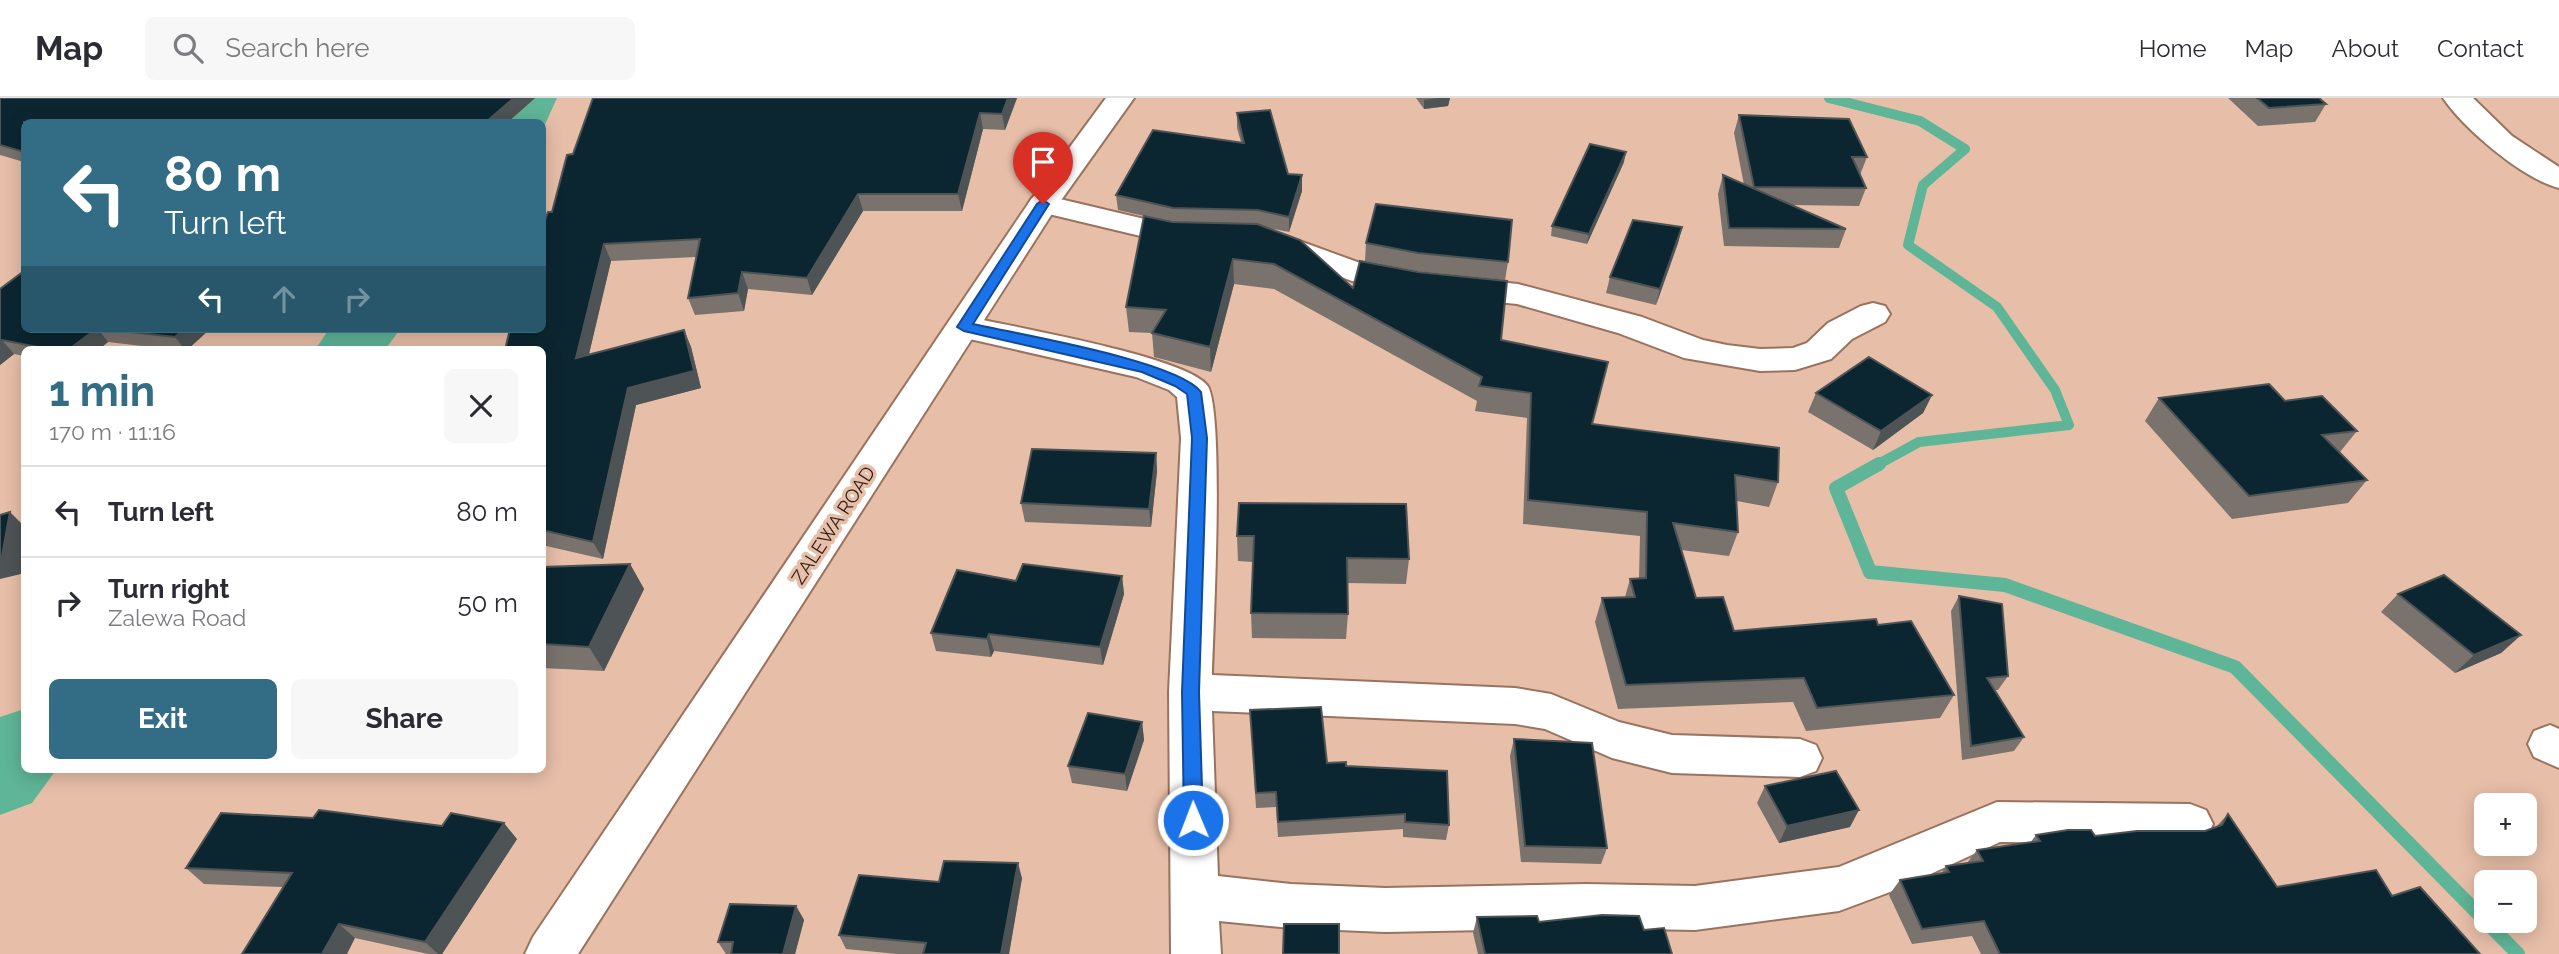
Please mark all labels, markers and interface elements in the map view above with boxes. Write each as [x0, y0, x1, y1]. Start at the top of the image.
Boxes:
search box [145, 17, 635, 80]
text: Map [35, 29, 103, 68]
icon: search [169, 29, 207, 67]
text: Search here [225, 33, 370, 63]
text: Home [2139, 34, 2207, 63]
text: Map [2245, 34, 2293, 63]
text: About [2331, 34, 2399, 63]
text: Contact [2437, 34, 2524, 63]
pin [1013, 132, 1073, 204]
icon: arrive [1024, 143, 1062, 181]
text: 80 m [164, 145, 281, 202]
icon: left [49, 147, 140, 238]
text: Turn left [164, 204, 286, 241]
icon: left [192, 280, 230, 318]
icon: ahead [265, 280, 303, 318]
icon: right [338, 280, 376, 318]
text: 1 min [49, 367, 155, 416]
button: close [444, 369, 518, 443]
text: 170 m · 11:16 [49, 418, 176, 445]
street label: ZALEWA ROAD [787, 462, 879, 588]
icon: left [49, 493, 87, 531]
text: Turn left [108, 497, 214, 527]
text: 80 m [456, 497, 518, 527]
text: Turn right [108, 574, 229, 604]
icon: right [49, 584, 87, 622]
text: 50 m [457, 588, 518, 618]
text: Zalewa Road [108, 604, 246, 631]
button: Exit [49, 679, 277, 759]
button: Share [291, 679, 518, 759]
position arrow [1156, 783, 1230, 857]
map controls [2474, 793, 2537, 933]
button: + [2474, 793, 2537, 856]
button: − [2474, 870, 2537, 933]

